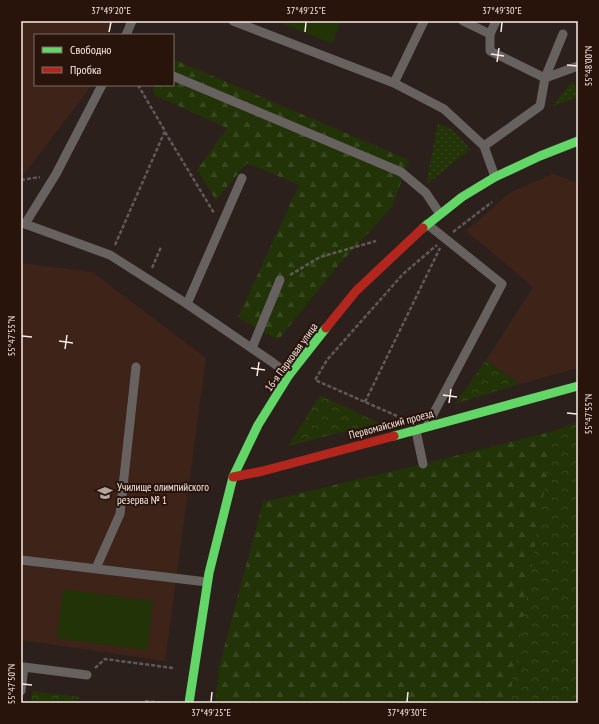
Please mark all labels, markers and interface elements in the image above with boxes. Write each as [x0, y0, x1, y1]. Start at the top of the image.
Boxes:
text: 37°49'20"E [91, 4, 131, 17]
text: 37°49'25"E [286, 4, 326, 17]
text: 37°49'30"E [482, 4, 522, 17]
legend [34, 34, 174, 86]
text: Свободно [70, 42, 112, 57]
text: 55°48'00"N [582, 46, 595, 86]
text: Пробка [70, 62, 102, 77]
text: 55°47'55"N [5, 316, 18, 356]
street label: 16-я Парковая улица [261, 320, 321, 394]
text: 55°47'55"N [582, 394, 595, 434]
street label: Первомайский проезд [347, 406, 435, 442]
place label: Училище олимпийского резерва № 1 [117, 480, 209, 507]
school or university icon: Училище олимпийского резерва № 1 [96, 484, 114, 502]
text: 55°47'50"N [5, 664, 18, 704]
text: 37°49'25"E [191, 706, 231, 719]
text: 37°49'30"E [387, 706, 427, 719]

